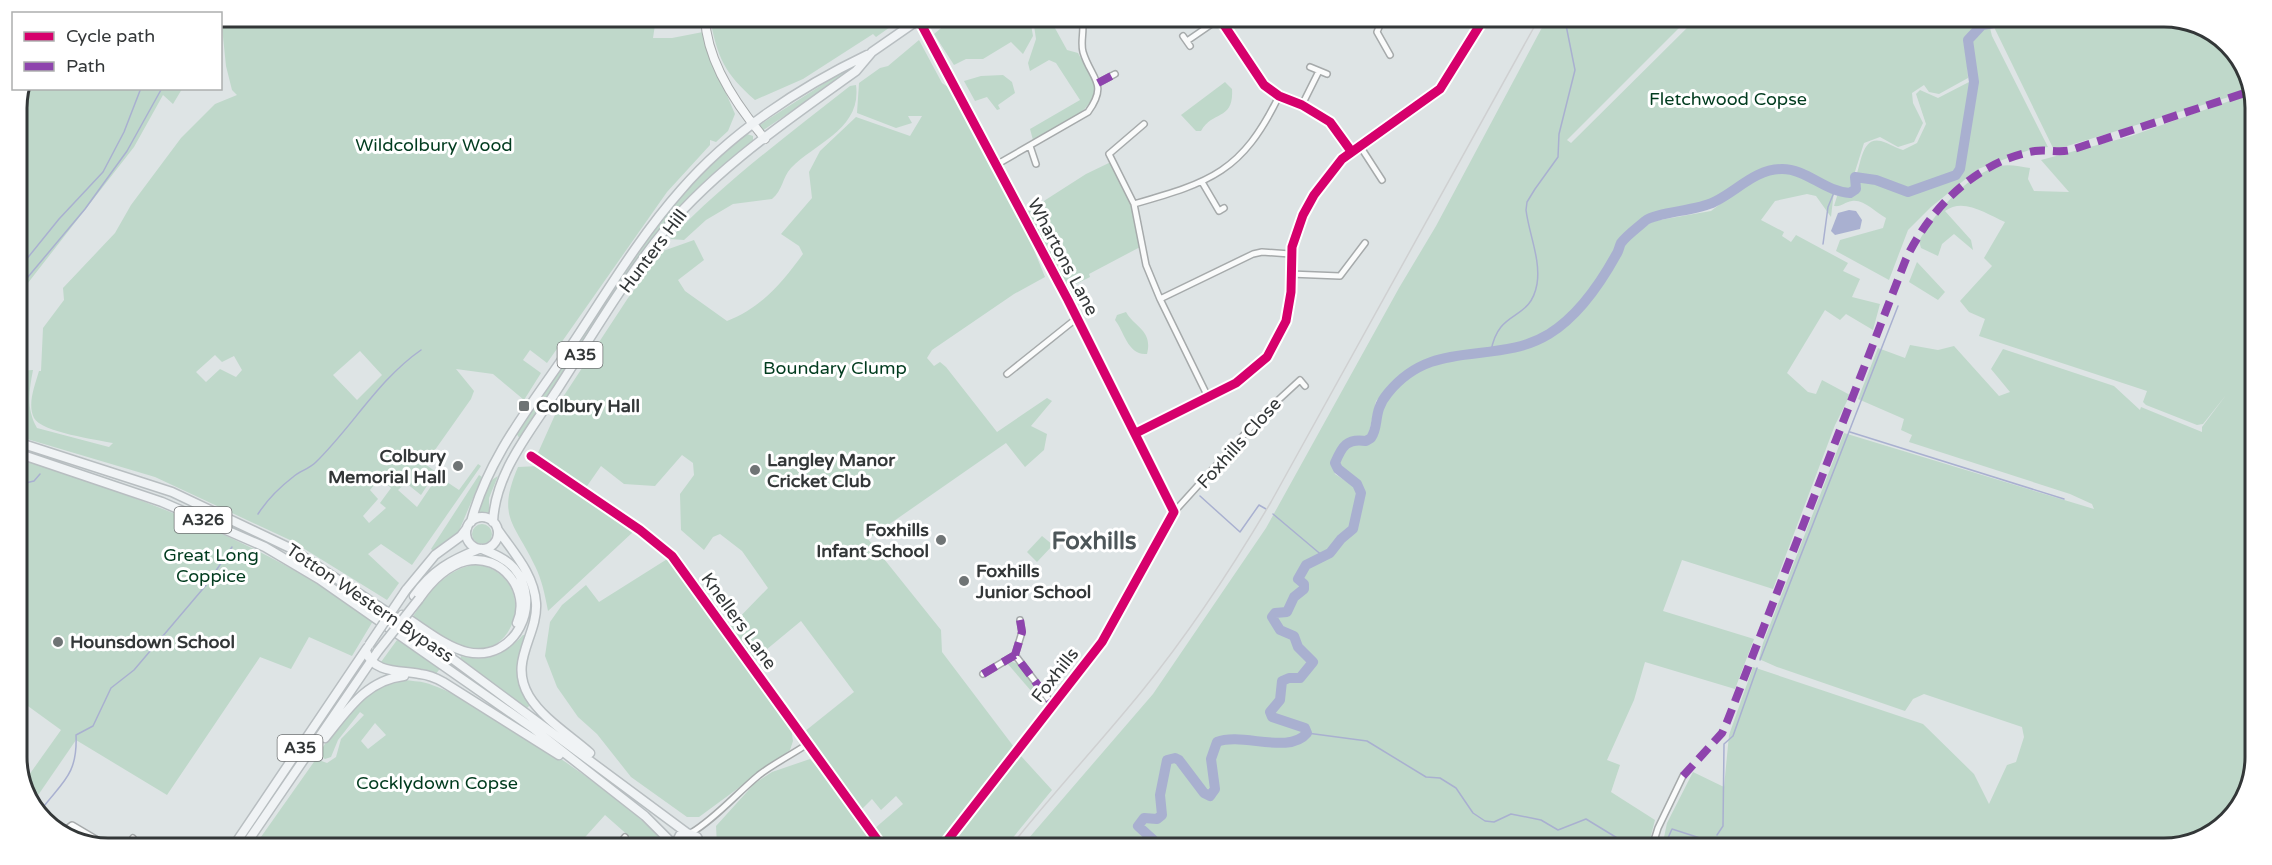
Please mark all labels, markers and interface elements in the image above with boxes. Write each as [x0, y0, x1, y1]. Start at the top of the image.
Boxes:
legend [12, 12, 222, 90]
text: Cycle path [66, 25, 155, 47]
text: Path [66, 55, 105, 77]
park label: Fletchwood Copse [1649, 88, 1807, 110]
park label: Wildcolbury Wood [355, 134, 513, 156]
street label: Whartons Lane [1023, 195, 1103, 319]
street label: Hunters Hill [614, 205, 692, 297]
road number: A35 [558, 342, 602, 368]
park label: Boundary Clump [763, 357, 907, 379]
street label: Foxhills Close [1192, 393, 1286, 493]
place label: Colbury Hall [536, 395, 640, 417]
marker: Colbury Hall [517, 399, 531, 413]
place label: Colbury Memorial Hall [328, 445, 446, 488]
place label: Langley Manor Cricket Club [767, 449, 896, 492]
marker: Colbury Memorial Hall [451, 459, 465, 473]
marker: Langley Manor Cricket Club [748, 463, 762, 477]
road number: A326 [174, 507, 232, 533]
place label: Foxhills Infant School [816, 519, 929, 562]
district label: Foxhills [1052, 527, 1136, 556]
marker: Foxhills Infant School [934, 533, 948, 547]
street label: Totton Western Bypass [282, 539, 458, 667]
park label: Great Long Coppice [163, 544, 259, 587]
place label: Foxhills Junior School [975, 560, 1091, 603]
street label: Knellers Lane [697, 568, 781, 674]
marker: Foxhills Junior School [957, 574, 971, 588]
place label: Hounsdown School [70, 631, 235, 653]
marker: Hounsdown School [51, 635, 65, 649]
street label: Foxhills [1027, 643, 1083, 707]
road number: A35 [278, 735, 322, 761]
park label: Cocklydown Copse [356, 772, 518, 794]

